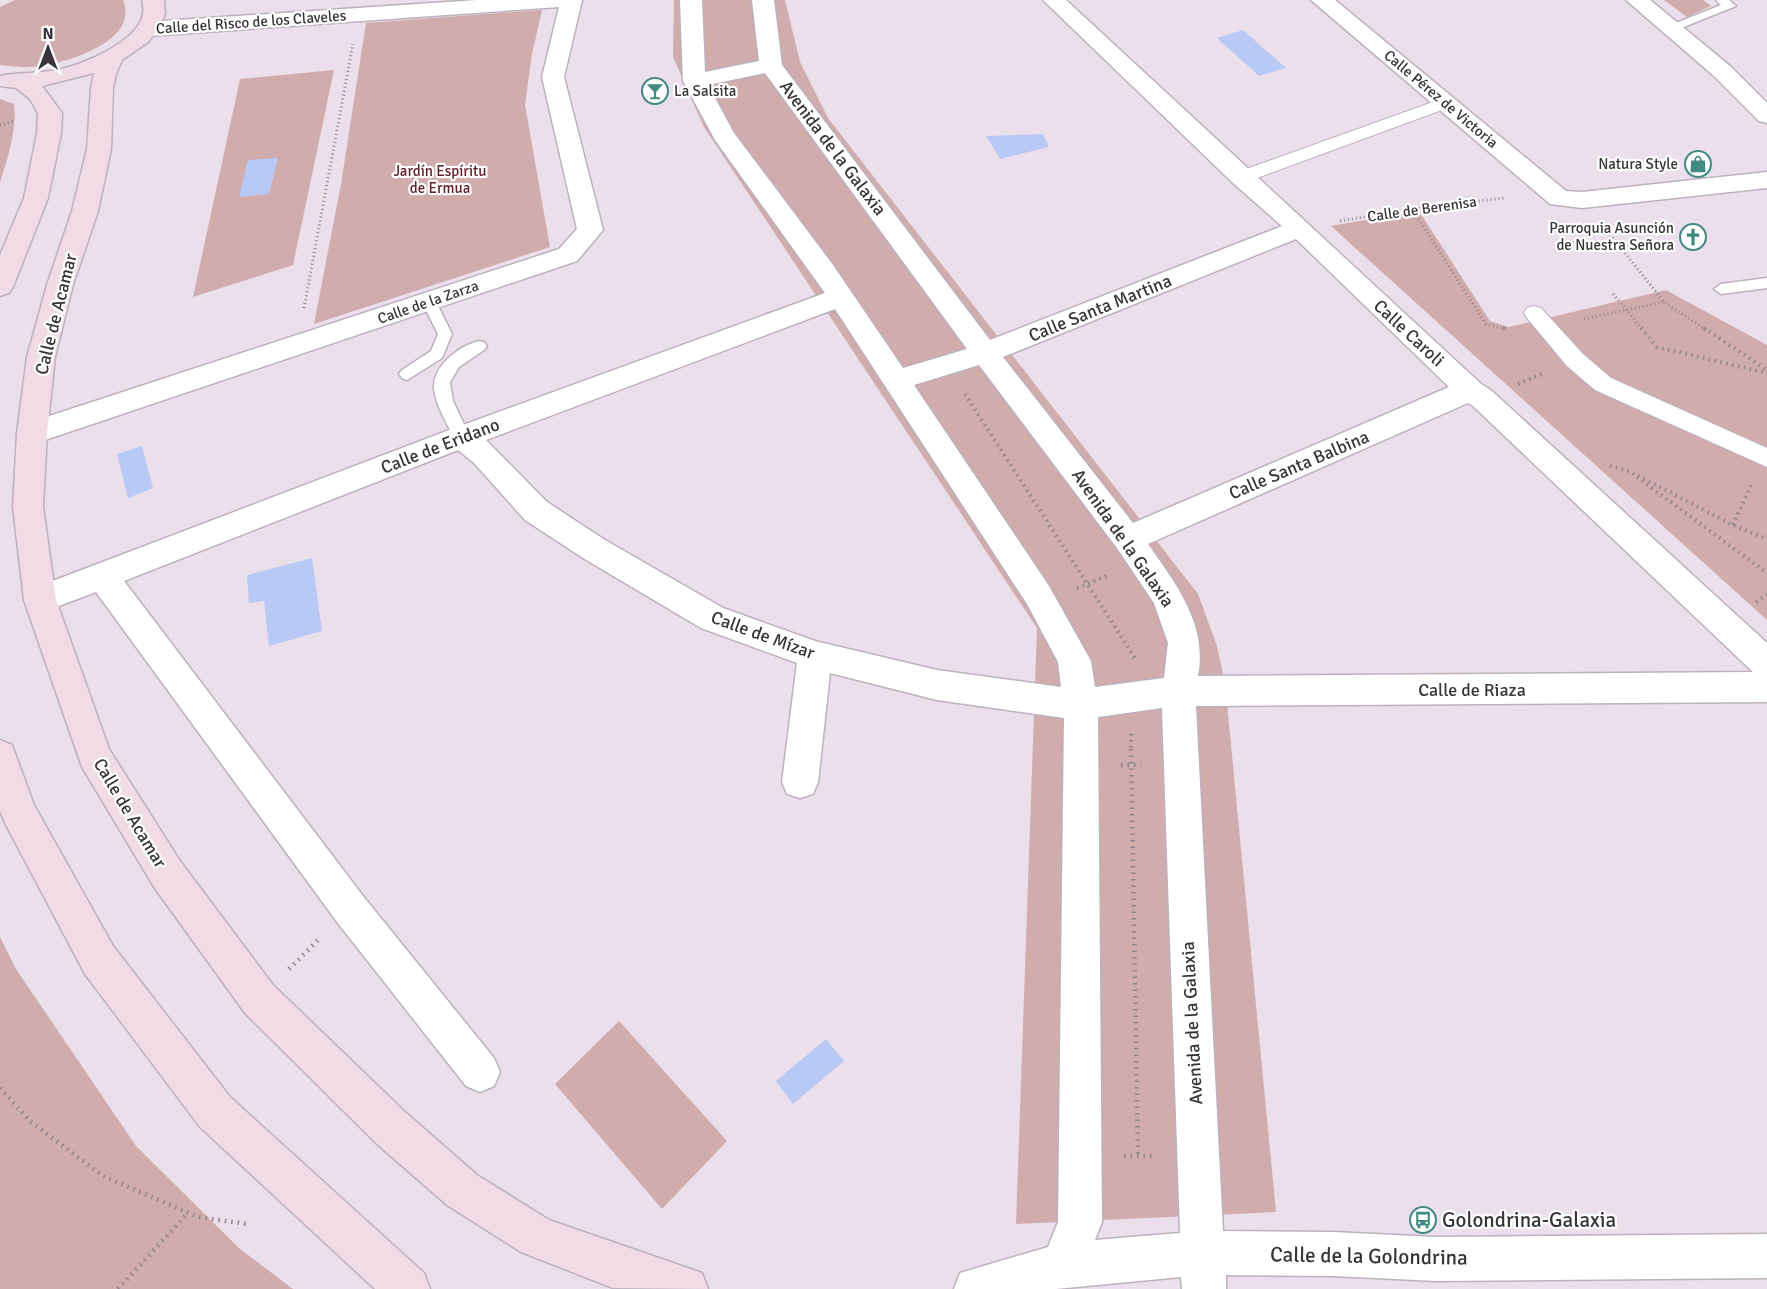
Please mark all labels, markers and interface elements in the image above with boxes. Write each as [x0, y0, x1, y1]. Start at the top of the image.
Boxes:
street label: Calle del Risco de los Claveles [155, 6, 347, 38]
north arrow [18, 18, 78, 78]
text: N [42, 24, 54, 44]
street label: Calle Pérez de Victoria [1380, 46, 1502, 152]
bar icon: La Salsita [640, 76, 670, 106]
street label: Avenida de la Galaxia [775, 76, 891, 220]
place label: La Salsita [674, 82, 736, 100]
shop icon: Natura Style [1683, 149, 1713, 179]
place label: Natura Style [1598, 155, 1678, 173]
park label: Jardín Espíritu de Ermua [393, 162, 487, 197]
street label: Calle de Berenisa [1366, 192, 1478, 226]
place label: Parroquia Asunción de Nuestra Señora [1549, 219, 1674, 254]
church icon: Parroquia Asunción de Nuestra Señora [1678, 222, 1708, 252]
street label: Calle de Acamar [30, 251, 82, 377]
street label: Calle Santa Martina [1025, 269, 1175, 347]
street label: Calle de la Zarza [375, 276, 481, 328]
street label: Calle Caroli [1369, 295, 1449, 371]
street label: Calle de Eridano [378, 413, 502, 479]
street label: Calle Santa Balbina [1226, 426, 1372, 504]
street label: Avenida de la Galaxia [1067, 465, 1179, 611]
street label: Calle de Mízar [708, 606, 818, 664]
street label: Calle de Riaza [1418, 679, 1526, 701]
street label: Calle de Acamar [89, 754, 172, 872]
street label: Avenida de la Galaxia [1177, 941, 1207, 1105]
bus stop icon: Golondrina-Galaxia [1408, 1205, 1438, 1235]
place label: Golondrina-Galaxia [1442, 1207, 1616, 1233]
street label: Calle de la Golondrina [1270, 1241, 1468, 1271]

